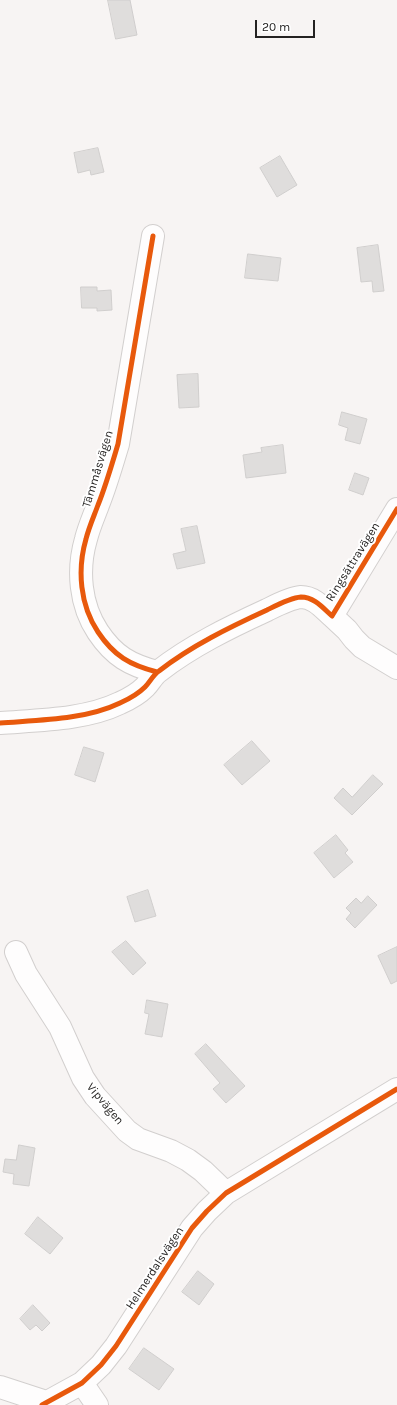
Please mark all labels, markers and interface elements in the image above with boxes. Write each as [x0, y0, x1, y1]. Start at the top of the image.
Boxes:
scale bar [257, 12, 317, 38]
text: 20 m [262, 20, 290, 34]
street label: Tämmåsvägen [79, 429, 117, 509]
street label: Ringsättravägen [323, 520, 383, 604]
street label: Vipvägen [83, 1080, 127, 1128]
street label: Helmerdalsvägen [123, 1224, 187, 1312]

